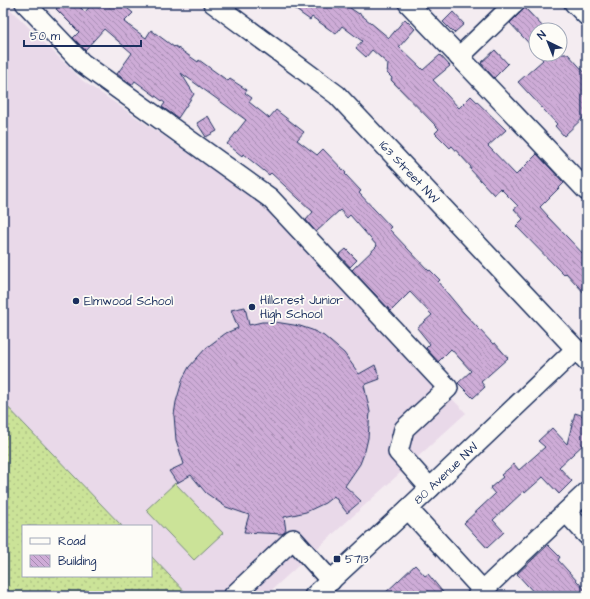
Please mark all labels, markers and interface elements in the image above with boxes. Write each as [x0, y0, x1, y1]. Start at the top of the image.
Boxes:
scale bar [24, 22, 141, 48]
north arrow [528, 22, 568, 62]
text: N [534, 27, 549, 43]
text: 50 m [30, 28, 61, 45]
street label: 163 Street NW [375, 137, 443, 208]
place label: Hillcrest Junior High School [260, 292, 343, 324]
place label: Elmwood School [84, 293, 173, 310]
marker: Elmwood School [71, 296, 81, 306]
marker: Hillcrest Junior High School [247, 302, 257, 312]
street label: 80 Avenue NW [410, 438, 482, 508]
legend [22, 525, 152, 577]
text: Road [58, 533, 86, 550]
place label: 5713 [345, 551, 369, 568]
text: Building [58, 553, 96, 571]
marker: 5713 [332, 554, 342, 564]

